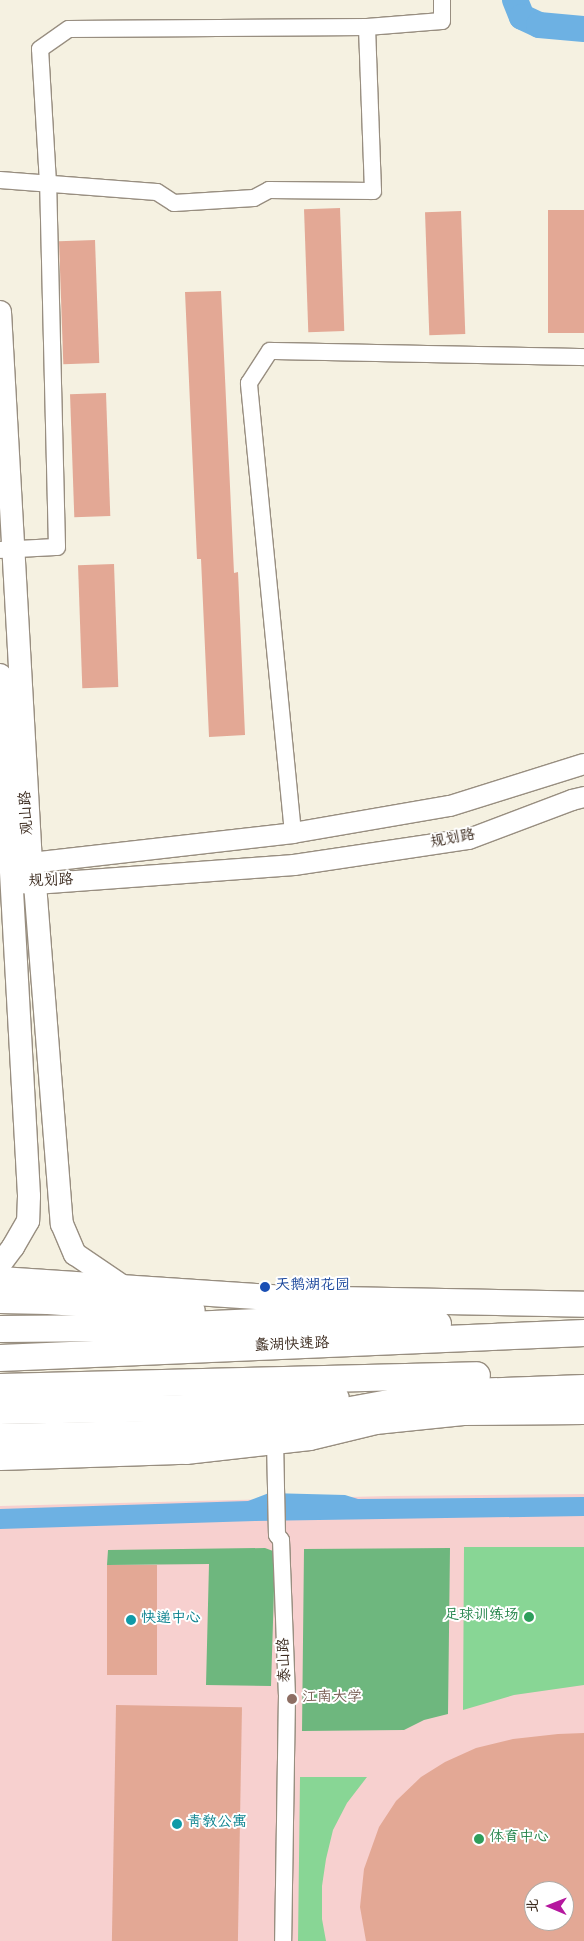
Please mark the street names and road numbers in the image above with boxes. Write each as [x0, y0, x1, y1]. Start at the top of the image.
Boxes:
street label: 观山路 [18, 790, 38, 836]
street label: 规划路 [429, 827, 477, 853]
street label: 规划路 [28, 872, 74, 892]
street label: 蠡湖快速路 [254, 1336, 330, 1356]
street label: 泰山路 [276, 1637, 296, 1683]

